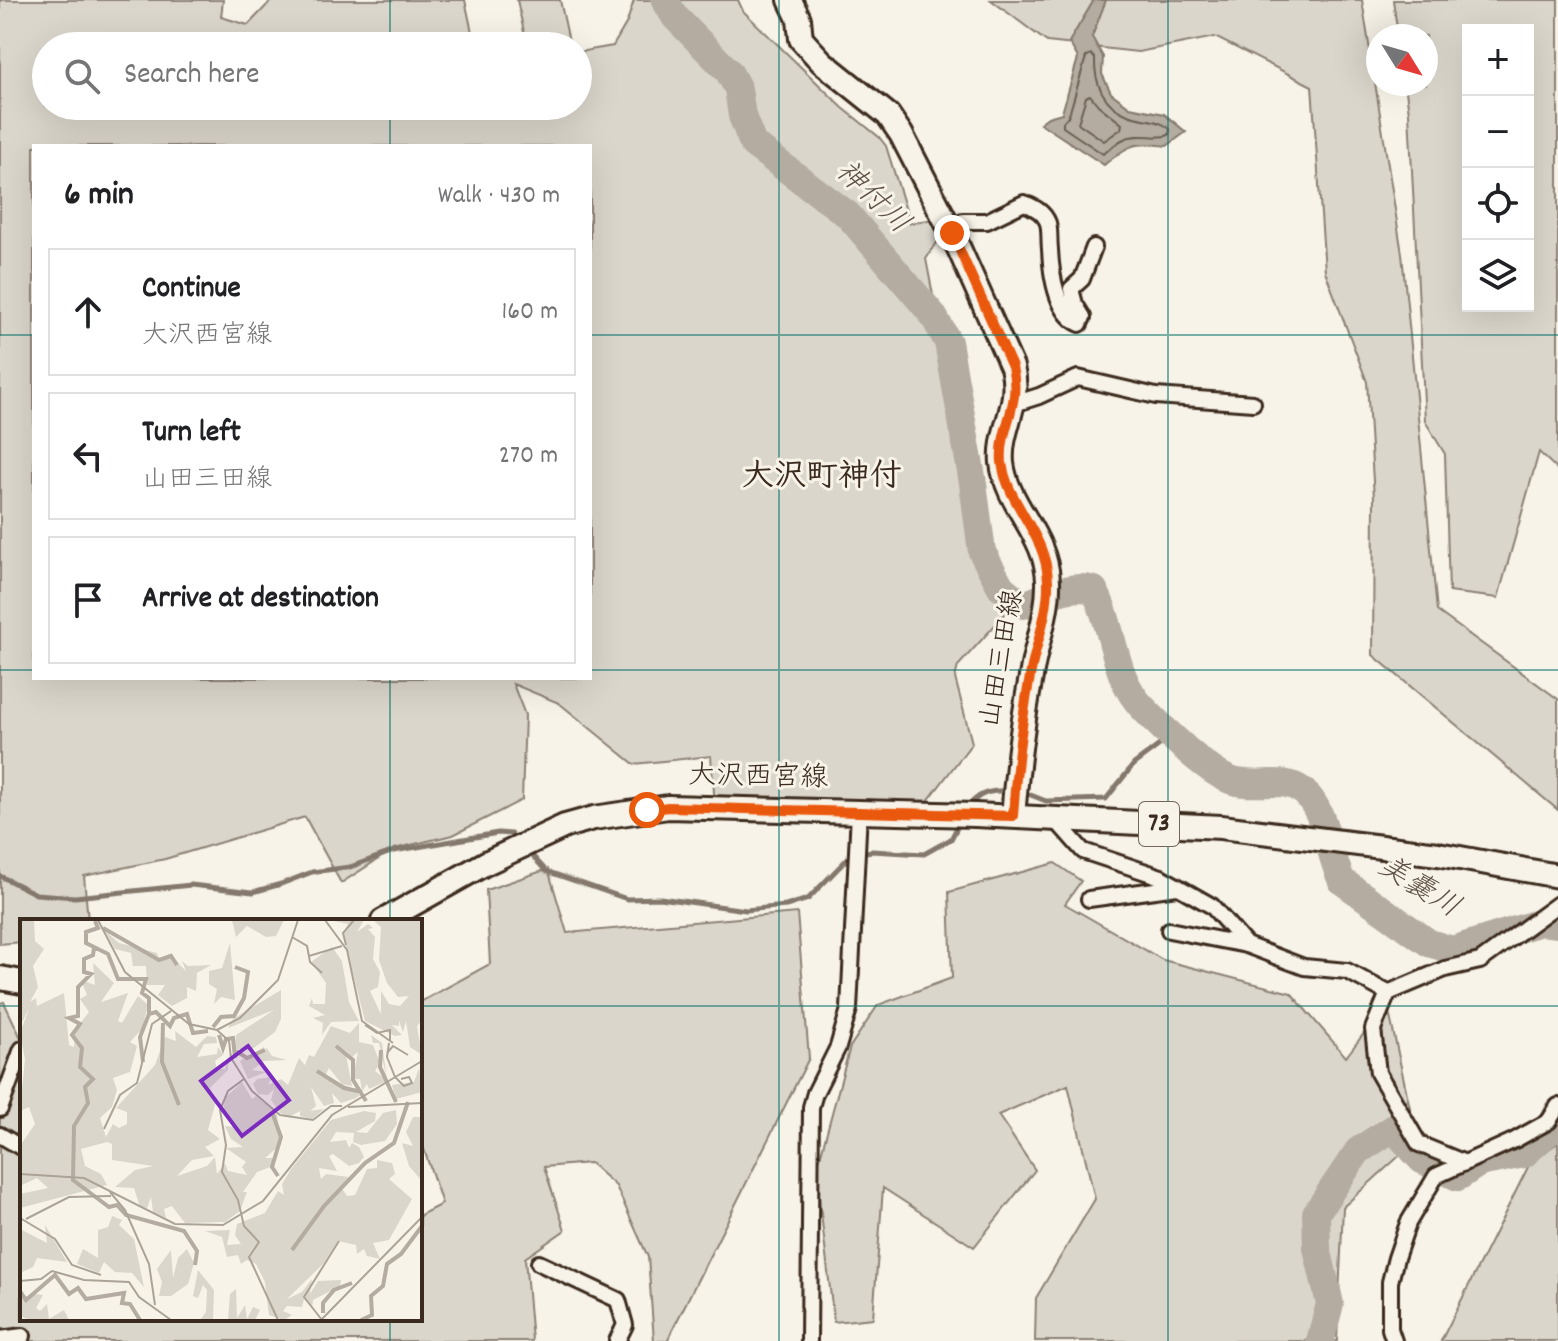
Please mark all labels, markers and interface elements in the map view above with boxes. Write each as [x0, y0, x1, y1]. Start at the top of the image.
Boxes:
north arrow [1366, 24, 1438, 96]
map controls [1462, 24, 1534, 312]
button: + [1462, 24, 1534, 96]
search box [32, 32, 592, 120]
icon: search [60, 54, 104, 98]
text: Search here [124, 55, 260, 98]
button: − [1462, 96, 1534, 168]
water label: 神付川 [824, 152, 918, 246]
button: locate [1462, 168, 1534, 240]
text: 6 min [64, 172, 134, 221]
text: Walk · 430 m [438, 178, 560, 215]
route end [934, 215, 970, 251]
button: layers [1462, 240, 1534, 312]
text: Continue [142, 269, 241, 312]
icon: ahead [66, 290, 110, 334]
text: 160 m [502, 294, 558, 331]
text: 大沢西宮線 [142, 318, 272, 355]
text: Turn left [142, 413, 241, 456]
icon: left [66, 434, 110, 478]
text: 270 m [499, 438, 558, 475]
district label: 大沢町神付 [742, 456, 902, 502]
text: 山田三田線 [142, 462, 272, 499]
icon: arrive [66, 578, 110, 622]
text: Arrive at destination [142, 579, 379, 622]
street label: 山田三田線 [972, 587, 1036, 731]
street label: 大沢西宮線 [688, 758, 828, 800]
route start [629, 792, 665, 828]
road number: 73 [1139, 802, 1179, 846]
water label: 美嚢川 [1368, 847, 1468, 931]
inset map [20, 919, 422, 1321]

